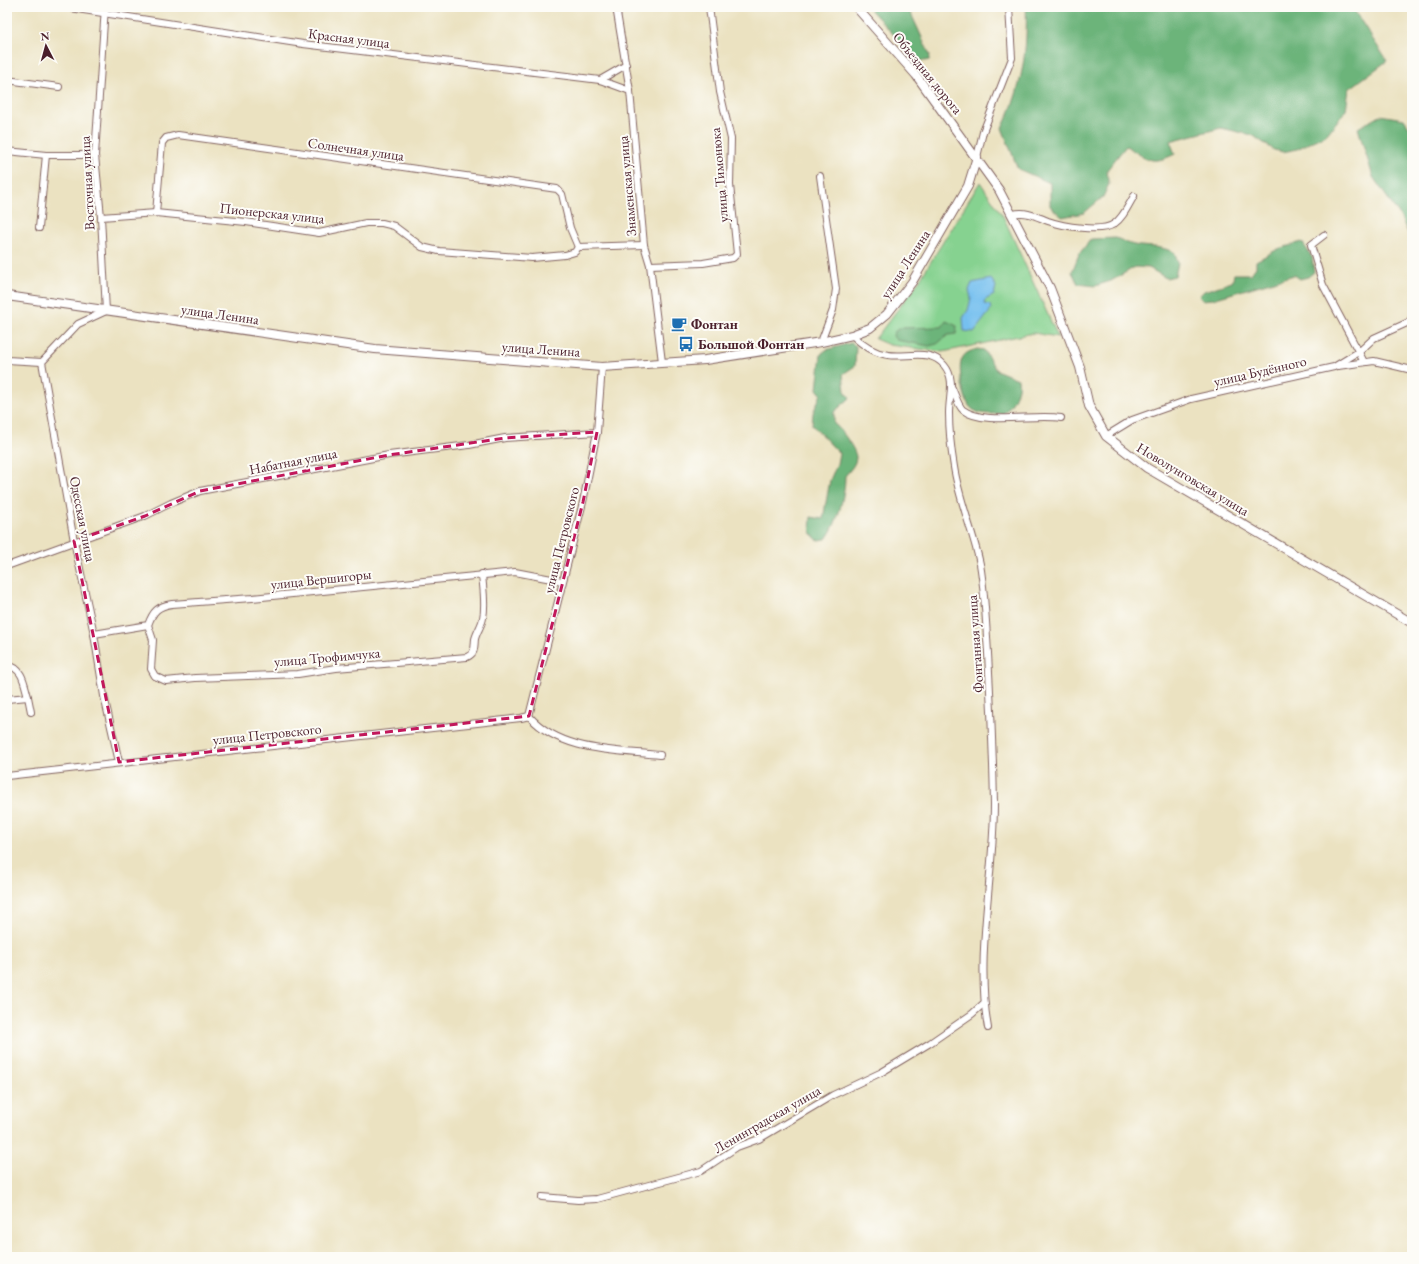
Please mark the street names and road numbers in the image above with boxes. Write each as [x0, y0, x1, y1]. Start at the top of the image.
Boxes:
street label: Красная улица [307, 24, 391, 52]
street label: Объездная дорога [889, 28, 967, 118]
street label: улица Тимонюка [706, 126, 732, 223]
street label: Солнечная улица [307, 133, 406, 165]
street label: Восточная улица [76, 135, 98, 231]
street label: Знаменская улица [614, 135, 640, 237]
street label: Пионерская улица [219, 199, 326, 227]
street label: улица Ленина [876, 226, 934, 302]
street label: улица Ленина [180, 300, 261, 328]
street label: улица Ленина [501, 337, 581, 361]
street label: улица Будённого [1212, 352, 1308, 390]
street label: Новолунговская улица [1133, 438, 1253, 520]
street label: Набатная улица [248, 444, 339, 478]
street label: Одесская улица [66, 475, 100, 564]
street label: улица Петровского [539, 485, 583, 595]
street label: улица Вершигоры [270, 565, 373, 593]
street label: Фонтанная улица [963, 594, 987, 694]
street label: улица Трофимчука [273, 643, 381, 671]
street label: улица Петровского [212, 719, 322, 749]
street label: Ленинградская улица [710, 1081, 824, 1157]

